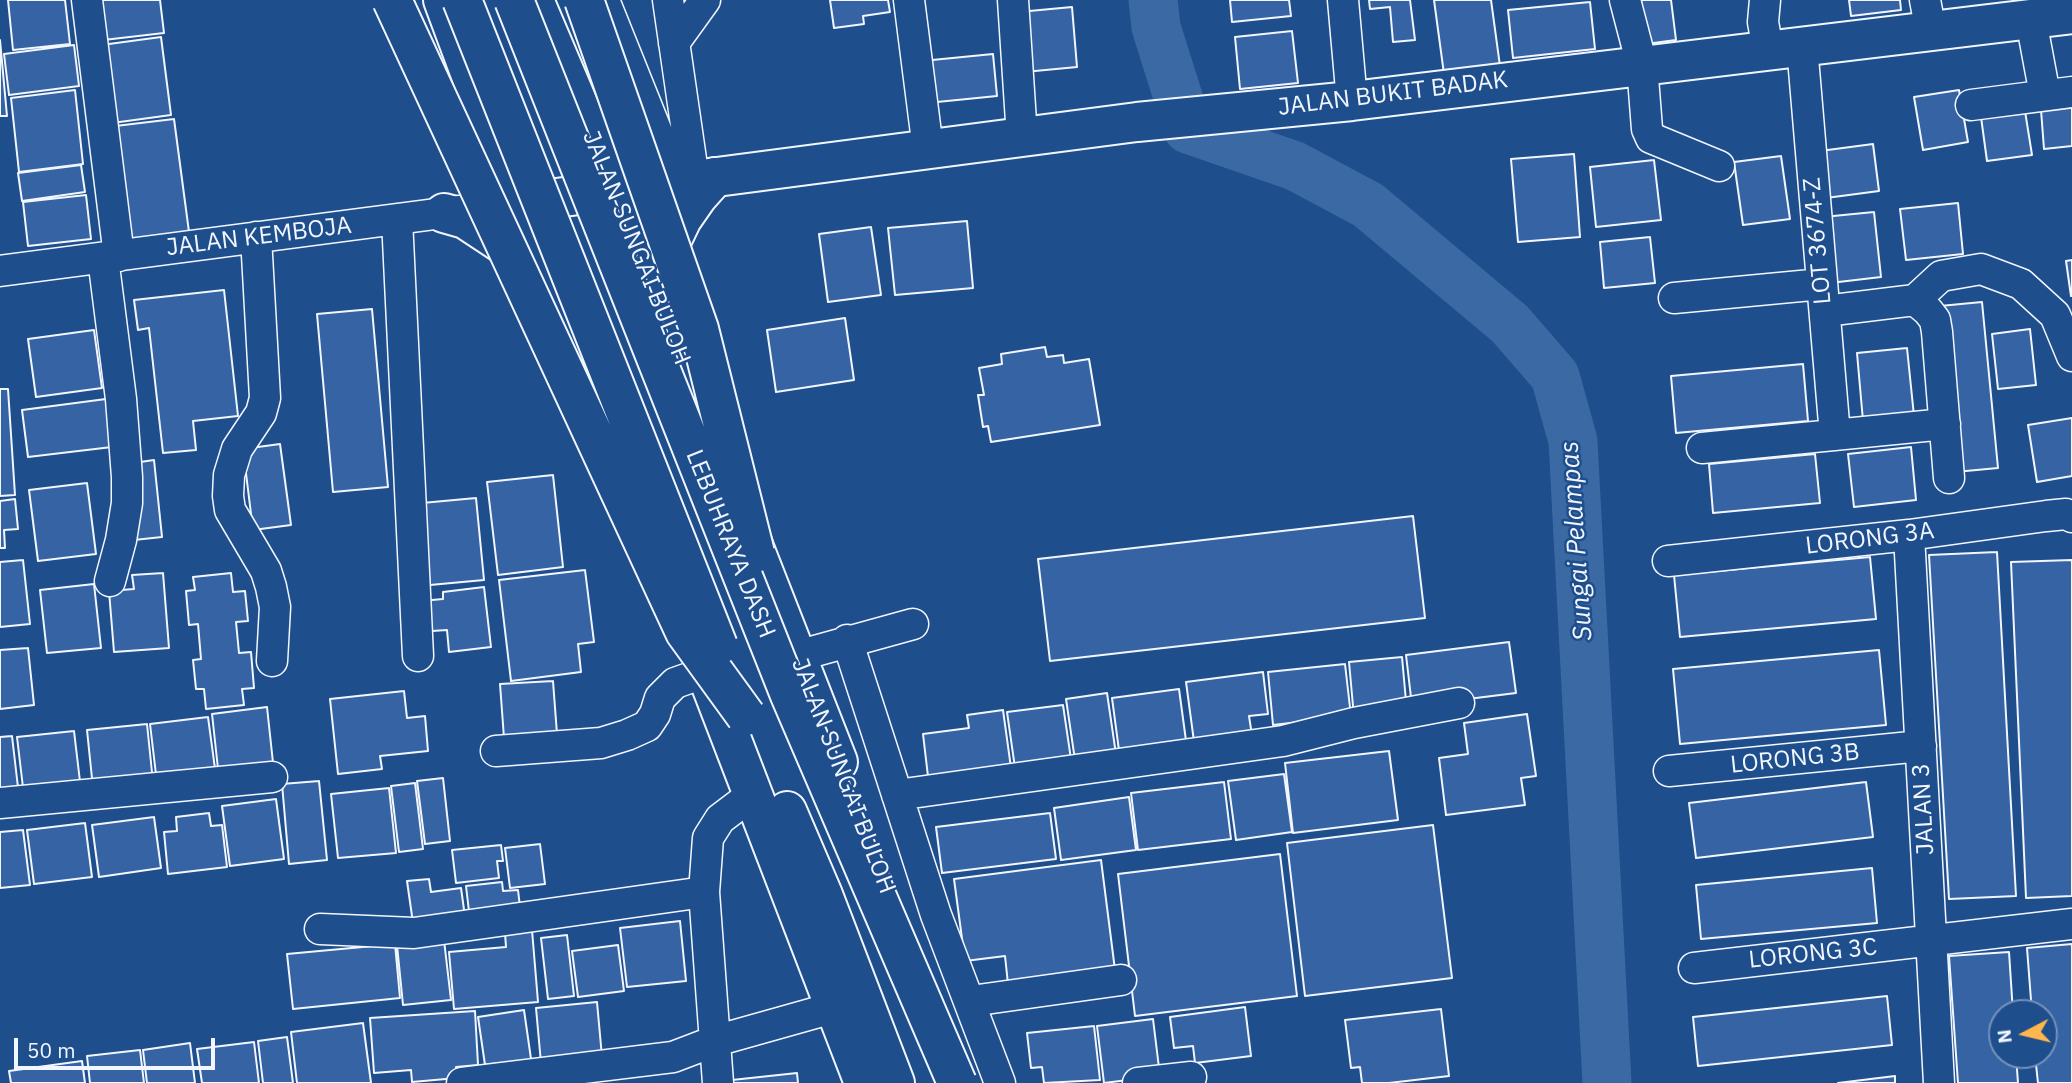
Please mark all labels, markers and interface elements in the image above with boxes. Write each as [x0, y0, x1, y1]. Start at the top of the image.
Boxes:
street label: JALAN BUKIT BADAK [1277, 66, 1509, 122]
street label: JALAN SUNGAI BULOH [576, 127, 696, 369]
street label: LOT 3674-Z [1798, 176, 1838, 306]
street label: JALAN KEMBOJA [165, 211, 353, 263]
water label: Sungai Pelampas [1554, 440, 1600, 642]
street label: LEBUHRAYA DASH [679, 446, 781, 642]
street label: LORONG 3A [1804, 517, 1936, 561]
street label: JALAN SUNGAI BULOH [785, 654, 901, 898]
street label: LORONG 3B [1729, 738, 1861, 780]
street label: JALAN 3 [1907, 762, 1941, 856]
street label: LORONG 3C [1747, 933, 1879, 975]
north arrow [1988, 999, 2058, 1069]
scale bar [18, 1024, 219, 1068]
text: N [1991, 1028, 2017, 1045]
text: 50 m [27, 1036, 76, 1064]

